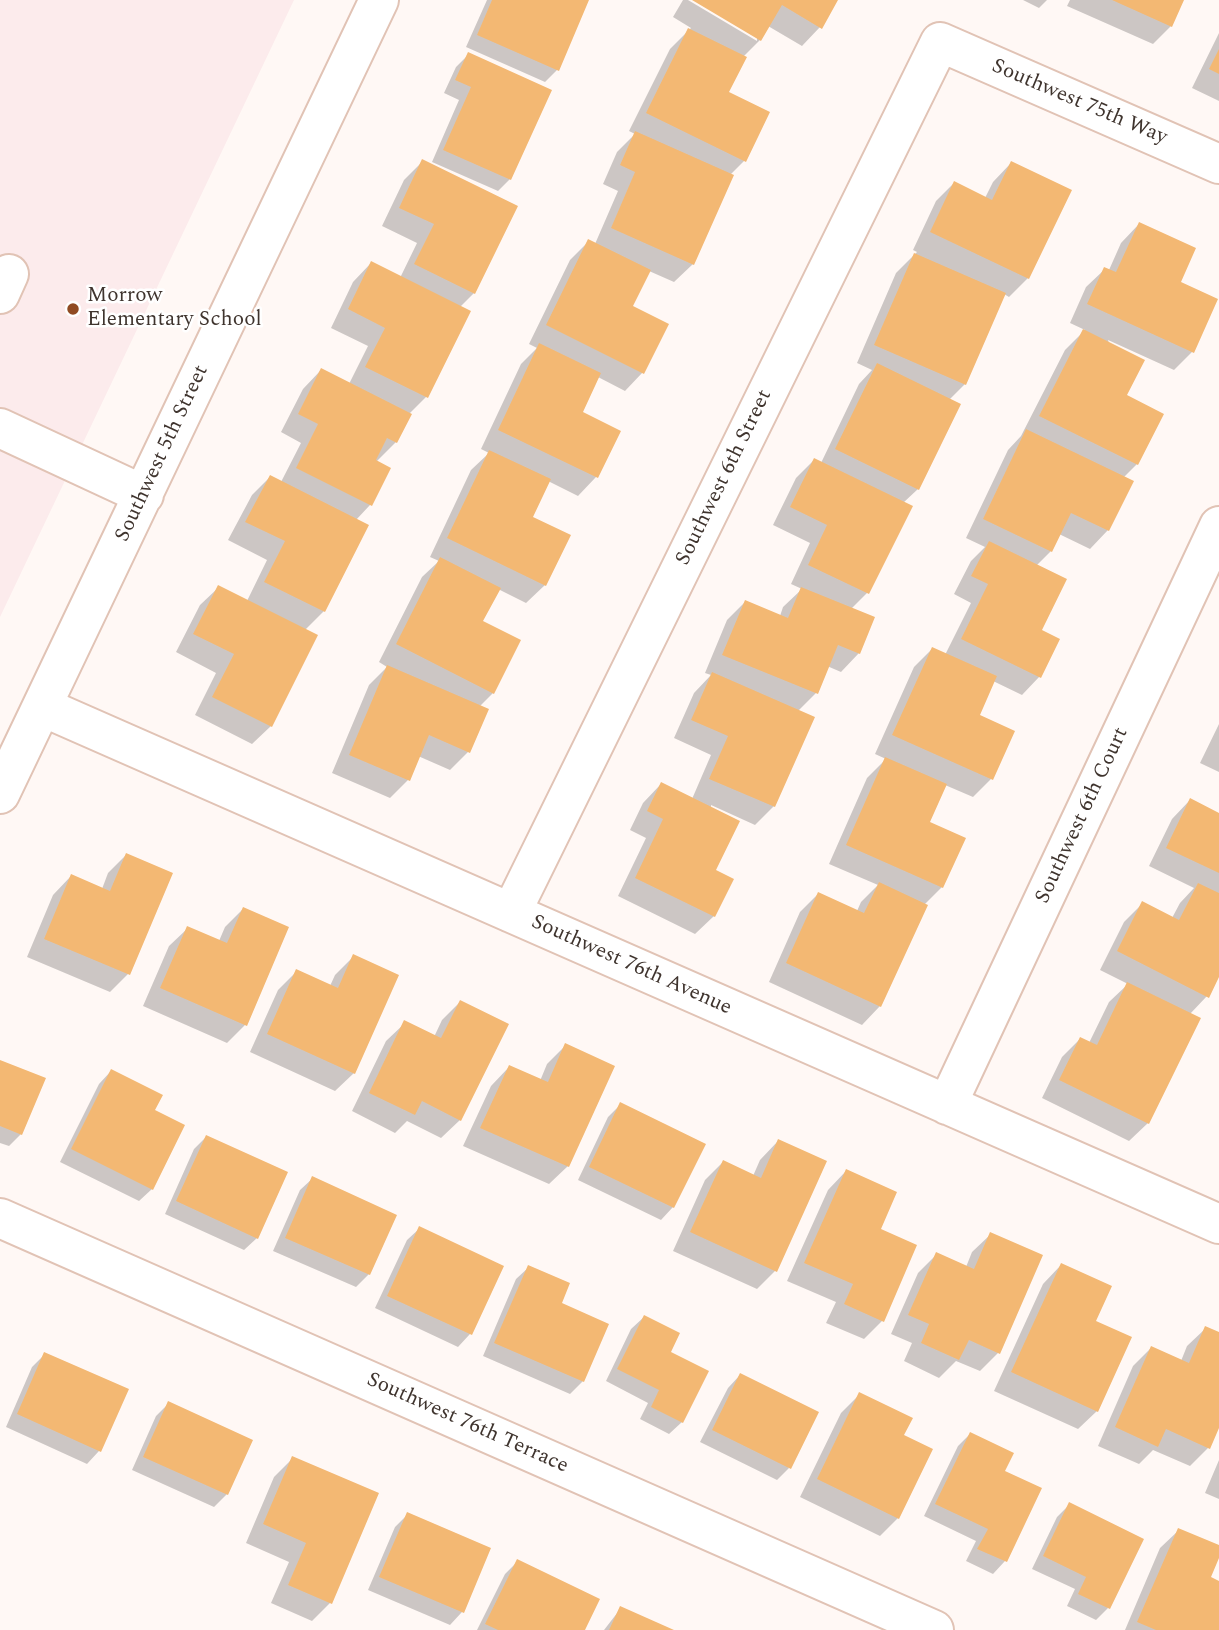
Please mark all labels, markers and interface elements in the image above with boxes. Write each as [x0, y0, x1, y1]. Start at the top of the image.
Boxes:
street label: Southwest 75th Way [988, 55, 1170, 151]
place label: Morrow Elementary School [87, 284, 262, 334]
marker: Morrow Elementary School [65, 301, 81, 317]
street label: Southwest 5th Street [111, 362, 215, 546]
street label: Southwest 6th Street [672, 386, 778, 570]
street label: Southwest 6th Court [1031, 724, 1135, 908]
street label: Southwest 76th Avenue [527, 910, 735, 1022]
street label: Southwest 76th Terrace [362, 1368, 572, 1480]

